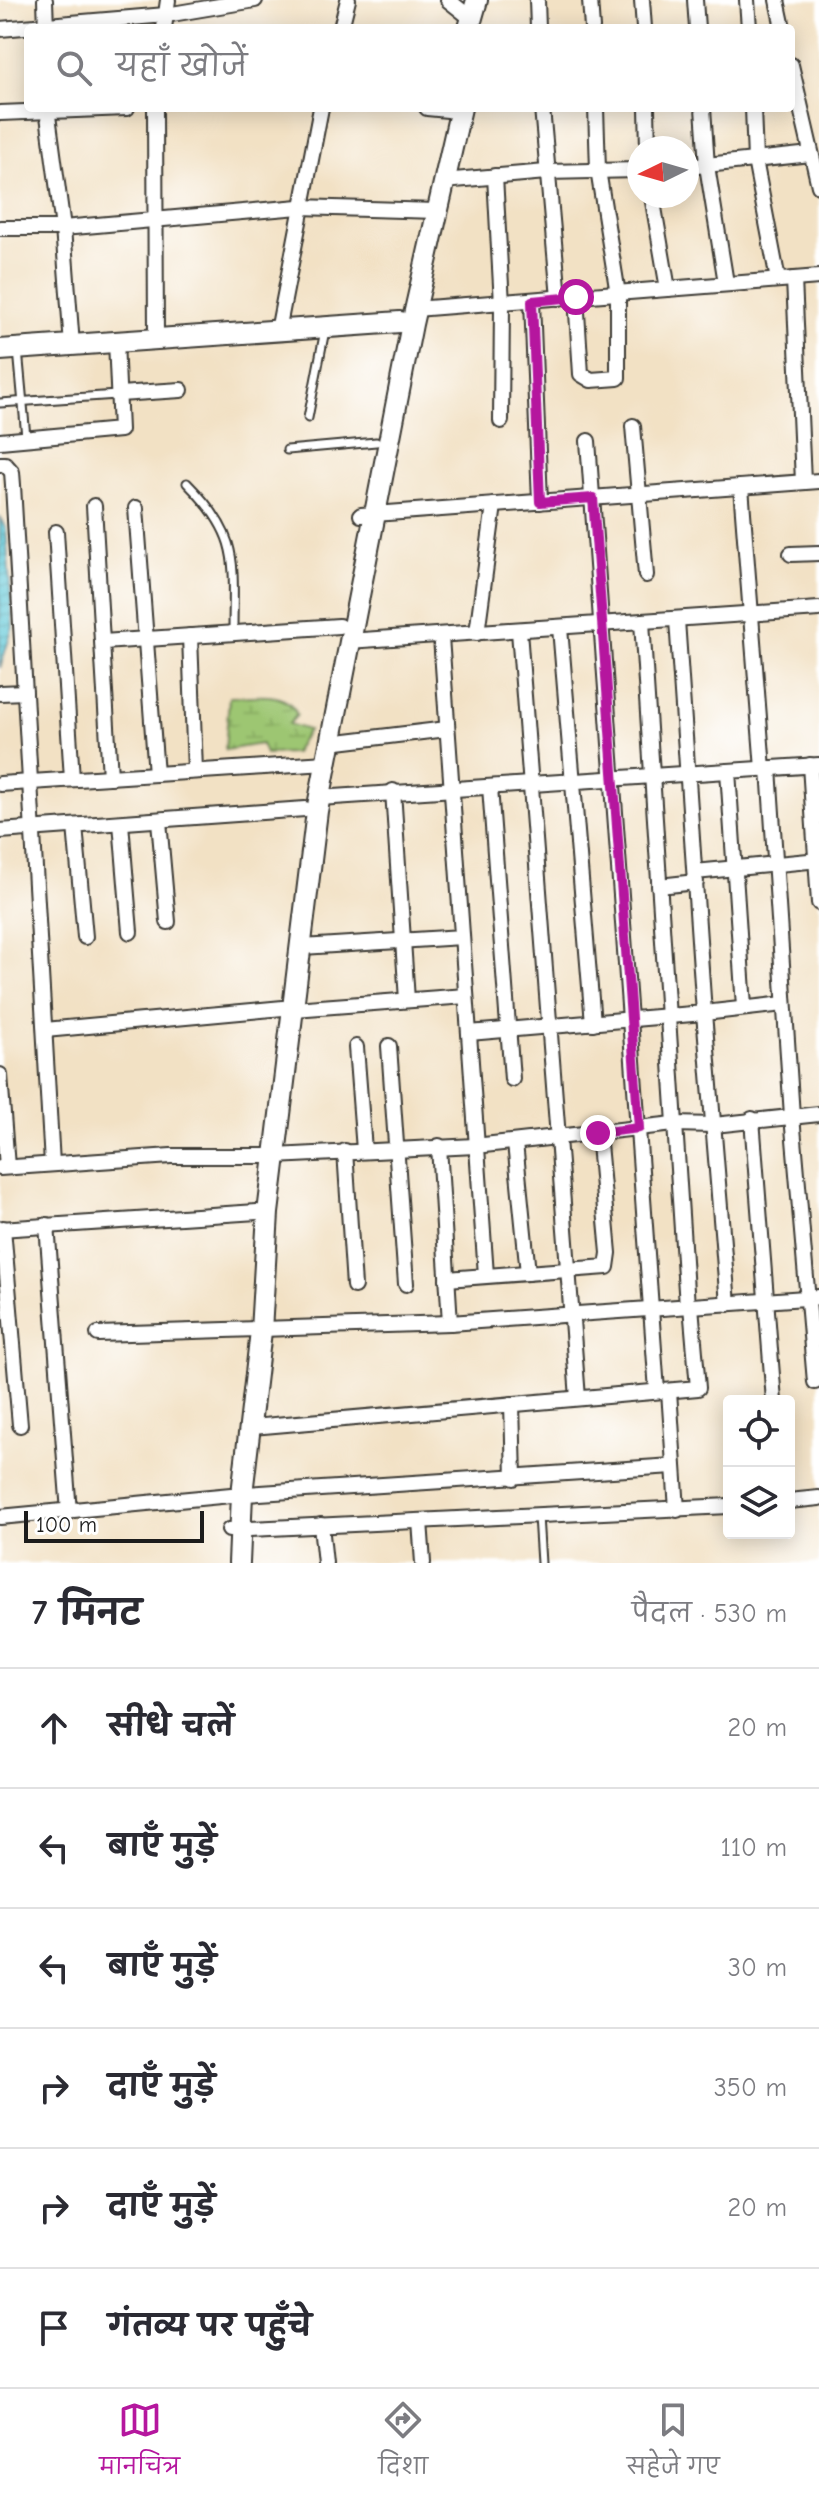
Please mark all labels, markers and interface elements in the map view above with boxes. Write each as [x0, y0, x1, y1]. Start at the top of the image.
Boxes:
search box [24, 24, 795, 112]
icon: search [52, 46, 96, 90]
text: यहाँ खोजें [116, 49, 247, 84]
north arrow [627, 136, 699, 208]
route start [558, 279, 594, 315]
route end [580, 1115, 616, 1151]
map controls [723, 1395, 795, 1539]
button: locate [723, 1395, 795, 1467]
button: layers [723, 1467, 795, 1539]
scale bar [24, 1507, 204, 1543]
text: 100 m [36, 1512, 97, 1538]
text: 7 मिनट [32, 1593, 142, 1633]
text: पैदल · 530 m [632, 1599, 787, 1629]
icon: ahead [32, 1706, 76, 1750]
text: सीधे चलें [108, 1709, 234, 1744]
text: 20 m [727, 1713, 787, 1743]
icon: left [32, 1826, 76, 1870]
text: बाएँ मुड़ें [108, 1829, 216, 1864]
text: 110 m [720, 1833, 787, 1863]
icon: left [32, 1946, 76, 1990]
text: बाएँ मुड़ें [108, 1949, 216, 1984]
text: 30 m [728, 1953, 787, 1983]
icon: right [32, 2066, 76, 2110]
text: दाएँ मुड़ें [108, 2069, 215, 2104]
text: 350 m [714, 2073, 787, 2103]
icon: right [32, 2186, 76, 2230]
text: दाएँ मुड़ें [108, 2189, 215, 2224]
text: 20 m [727, 2193, 787, 2223]
icon: arrive [32, 2306, 76, 2350]
text: गंतव्य पर पहुँचे [108, 2309, 312, 2344]
tab: मानचित्र [99, 2398, 180, 2491]
tab: दिशा [378, 2398, 428, 2491]
tab: सहेजे गए [627, 2398, 720, 2491]

